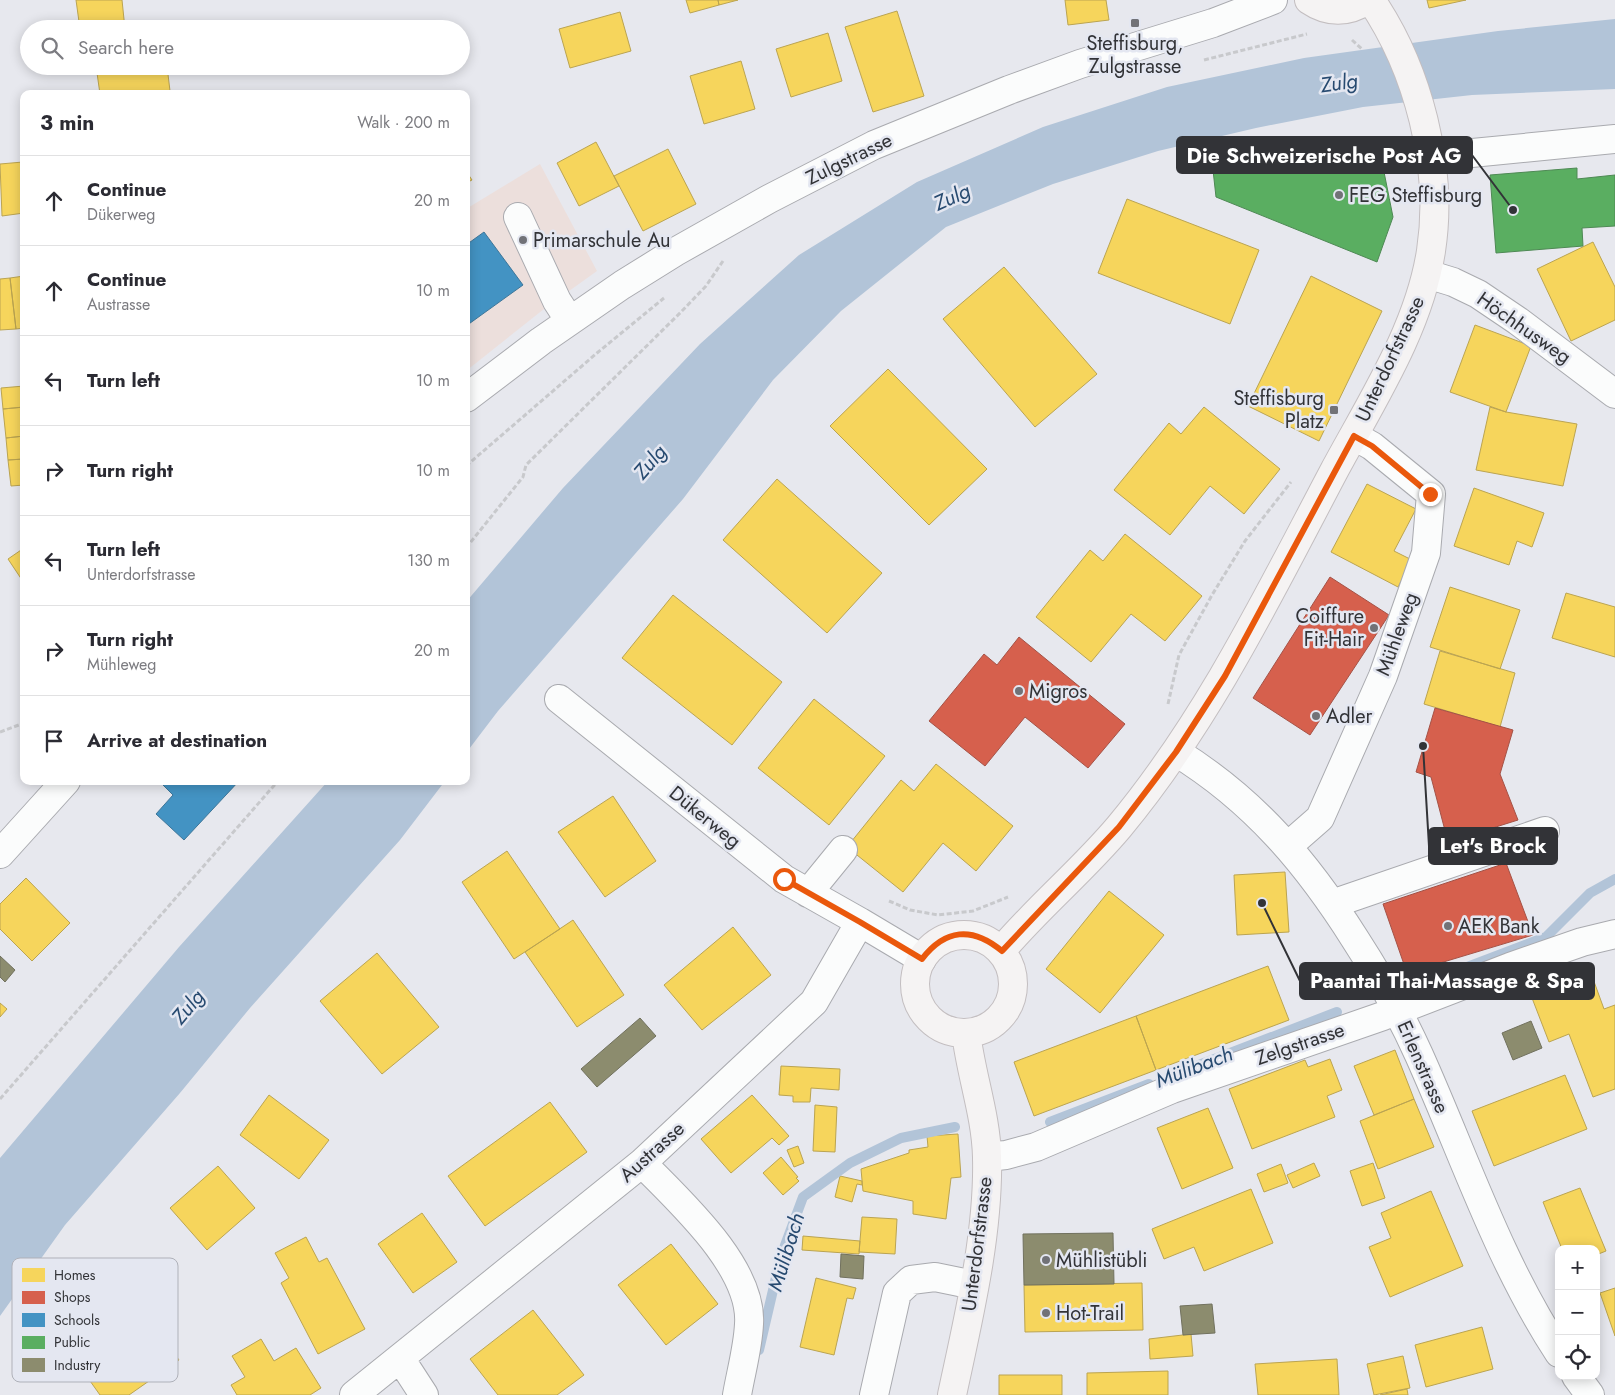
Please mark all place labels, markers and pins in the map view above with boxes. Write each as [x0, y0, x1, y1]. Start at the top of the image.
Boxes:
marker: Steffisburg, Zulgstrasse [1129, 17, 1141, 29]
place label: Steffisburg, Zulgstrasse [1087, 29, 1183, 81]
callout: Die Schweizerische Post AG [1177, 137, 1472, 173]
place label: FEG Steffisburg [1349, 181, 1482, 210]
marker: FEG Steffisburg [1333, 189, 1345, 201]
place label: Primarschule Au [533, 226, 671, 255]
marker: Primarschule Au [517, 234, 529, 246]
place label: Steffisburg Platz [1233, 384, 1324, 436]
marker: Steffisburg Platz [1328, 404, 1340, 416]
place label: Coiffure Fit-Hair [1295, 602, 1364, 654]
marker: Coiffure Fit-Hair [1368, 622, 1380, 634]
place label: Migros [1029, 677, 1087, 706]
marker: Migros [1013, 685, 1025, 697]
place label: Adler [1326, 702, 1373, 731]
marker: Adler [1310, 710, 1322, 722]
callout: Let's Brock [1429, 828, 1557, 864]
place label: AEK Bank [1458, 912, 1540, 941]
marker: AEK Bank [1442, 920, 1454, 932]
callout: Paantai Thai-Massage & Spa [1300, 963, 1594, 999]
place label: Mühlistübli [1056, 1246, 1148, 1275]
marker: Mühlistübli [1040, 1254, 1052, 1266]
place label: Hot-Trail [1056, 1299, 1124, 1328]
marker: Hot-Trail [1040, 1307, 1052, 1319]

